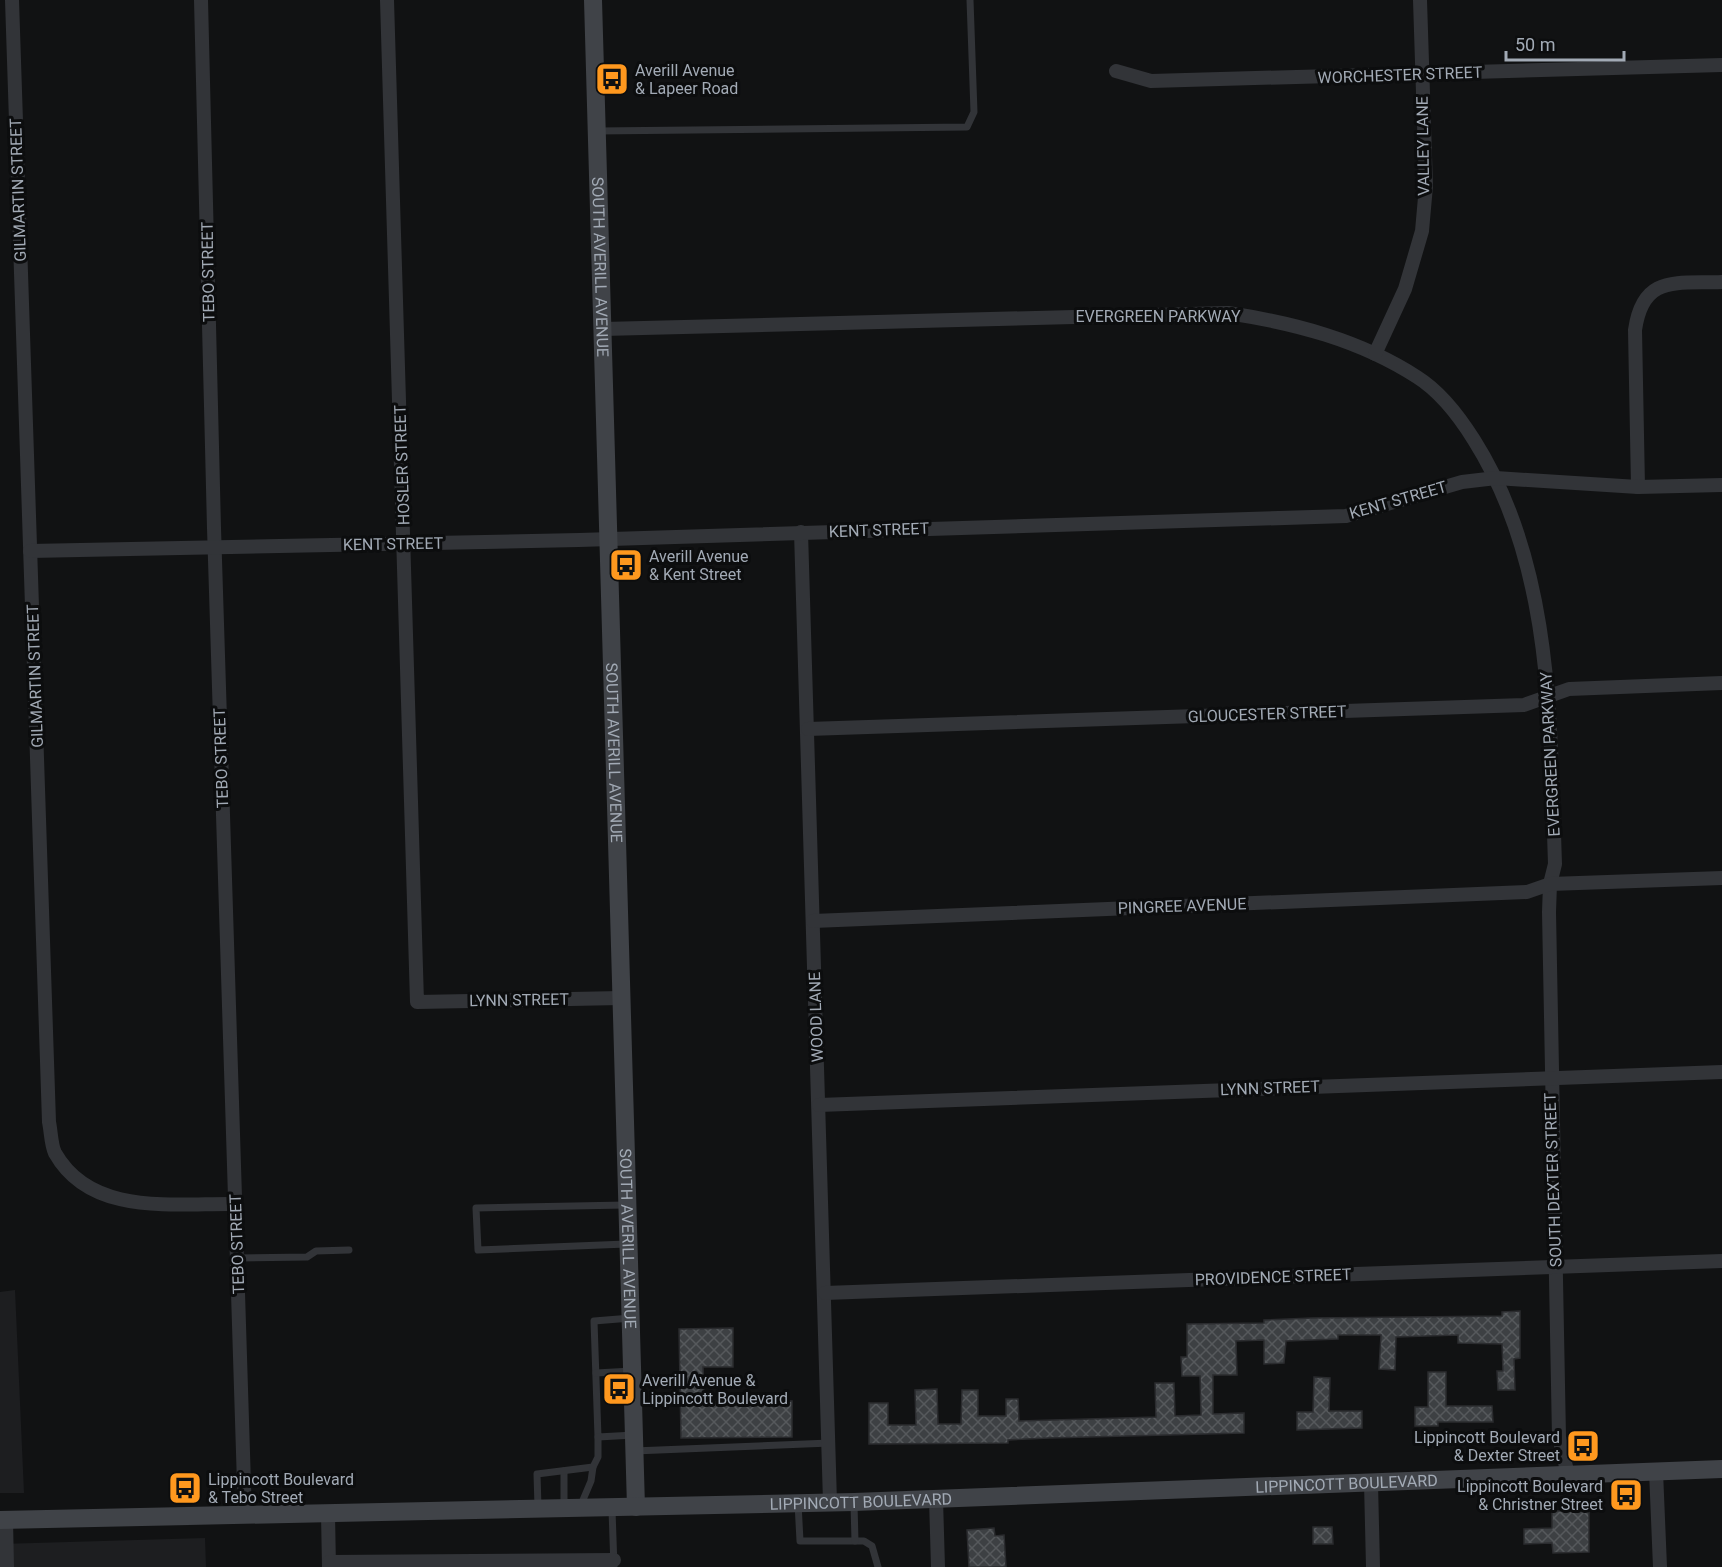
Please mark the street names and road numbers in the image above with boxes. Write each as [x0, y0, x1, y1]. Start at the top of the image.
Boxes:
street label: WORCHESTER STREET [1317, 63, 1483, 87]
street label: VALLEY LANE [1413, 96, 1433, 196]
street label: GILMARTIN STREET [6, 117, 30, 262]
street label: SOUTH AVERILL AVENUE [589, 177, 613, 357]
street label: TEBO STREET [198, 221, 218, 322]
street label: EVERGREEN PARKWAY [1075, 307, 1241, 326]
street label: HOSLER STREET [390, 404, 414, 525]
street label: KENT STREET [1347, 477, 1449, 523]
street label: KENT STREET [829, 519, 930, 541]
street label: KENT STREET [343, 534, 444, 554]
street label: GILMARTIN STREET [23, 603, 47, 748]
street label: SOUTH AVERILL AVENUE [602, 662, 627, 843]
street label: EVERGREEN PARKWAY [1536, 671, 1564, 837]
street label: GLOUCESTER STREET [1187, 702, 1347, 726]
street label: TEBO STREET [210, 707, 232, 808]
street label: PINGREE AVENUE [1117, 894, 1247, 918]
street label: WOOD LANE [805, 972, 827, 1062]
street label: LYNN STREET [469, 990, 570, 1010]
street label: LYNN STREET [1220, 1077, 1321, 1099]
street label: SOUTH DEXTER STREET [1540, 1092, 1566, 1268]
street label: SOUTH AVERILL AVENUE [616, 1148, 640, 1329]
street label: TEBO STREET [226, 1193, 248, 1294]
street label: PROVIDENCE STREET [1194, 1265, 1352, 1289]
street label: LIPPINCOTT BOULEVARD [1255, 1470, 1438, 1496]
street label: LIPPINCOTT BOULEVARD [769, 1489, 952, 1513]

